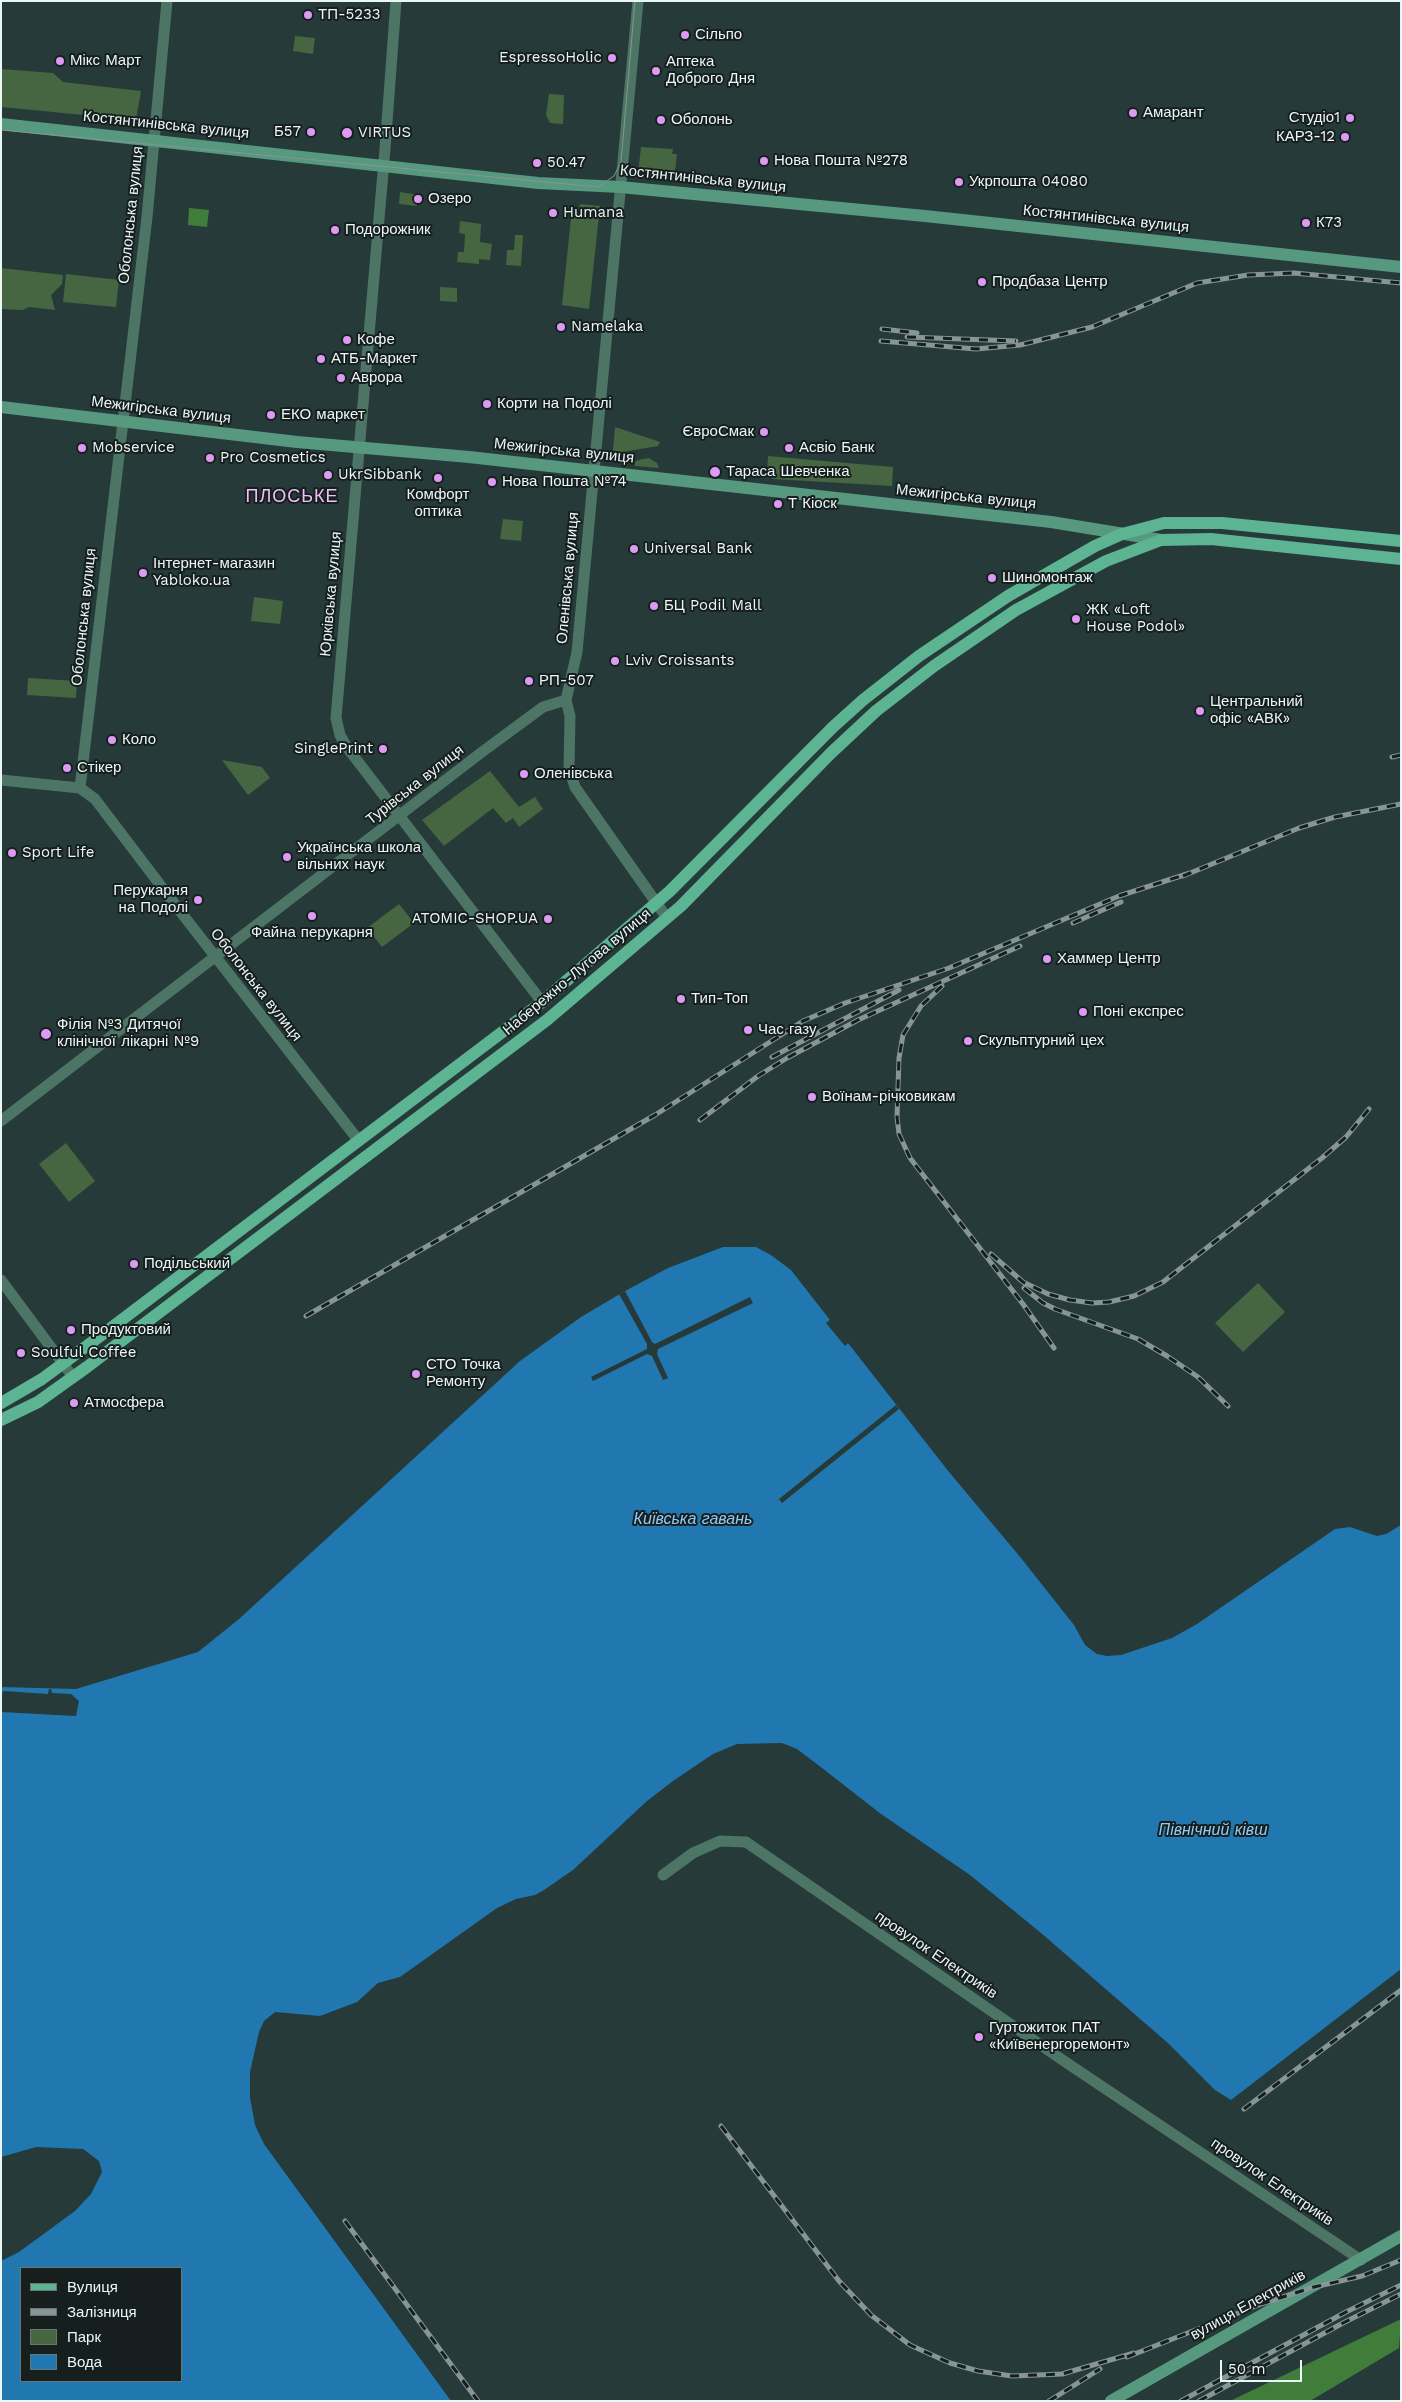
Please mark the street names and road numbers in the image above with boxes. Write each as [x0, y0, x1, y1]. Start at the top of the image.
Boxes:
street label: Костянтинівська вулиця [76, 107, 256, 143]
street label: Оболонська вулиця [114, 141, 148, 289]
street label: Костянтинівська вулиця [613, 161, 793, 197]
street label: Костянтинівська вулиця [1016, 201, 1196, 237]
street label: Межигірська вулиця [85, 392, 237, 428]
street label: Межигірська вулиця [488, 434, 640, 468]
street label: Межигірська вулиця [890, 480, 1042, 514]
street label: Оленівська вулиця [553, 508, 583, 648]
street label: Юрківська вулиця [316, 526, 346, 662]
street label: Оболонська вулиця [67, 543, 101, 691]
street label: Турівська вулиця [359, 739, 471, 831]
street label: Набережно-Лугова вулиця [495, 901, 659, 1043]
street label: Оболонська вулиця [204, 922, 308, 1048]
street label: провулок Електриків [866, 1904, 1006, 2006]
street label: провулок Електриків [1202, 2131, 1342, 2233]
street label: вулиця Електриків [1183, 2264, 1313, 2346]

